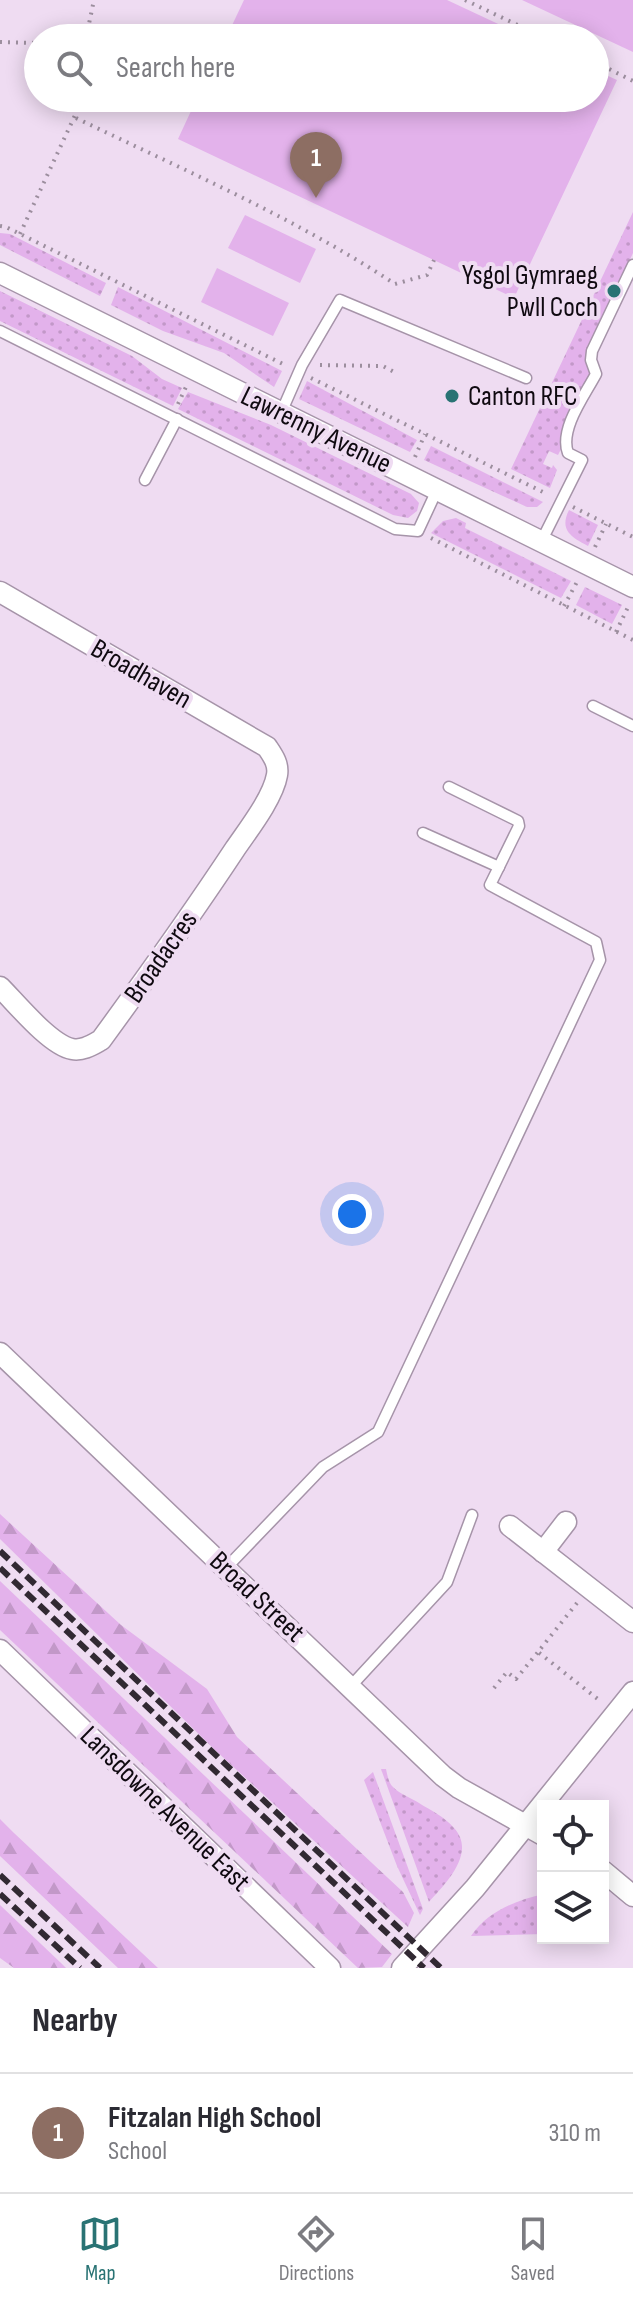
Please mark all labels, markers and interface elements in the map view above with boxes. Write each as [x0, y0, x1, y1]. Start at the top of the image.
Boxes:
search box [24, 24, 609, 112]
icon: search [52, 46, 96, 90]
text: Search here [116, 50, 235, 86]
pin: 1 [290, 132, 342, 198]
place label: Ysgol Gymraeg Pwll Coch [462, 259, 598, 324]
marker: Ysgol Gymraeg Pwll Coch [605, 282, 623, 300]
street label: Lawrenny Avenue [235, 379, 397, 481]
place label: Canton RFC [468, 380, 578, 413]
marker: Canton RFC [443, 387, 461, 405]
street label: Broadhaven [85, 632, 197, 716]
street label: Broadacres [117, 905, 205, 1009]
your location [332, 1194, 372, 1234]
street label: Broad Street [203, 1545, 311, 1649]
street label: Lansdowne Avenue East [73, 1720, 257, 1898]
map controls [537, 1800, 609, 1944]
button: locate [537, 1800, 609, 1872]
button: layers [537, 1872, 609, 1944]
text: Nearby [32, 2000, 118, 2041]
text: Fitzalan High School [108, 2100, 321, 2136]
text: 1 [53, 2118, 63, 2149]
text: 310 m [549, 2118, 601, 2149]
text: School [108, 2136, 167, 2167]
tab: Map [78, 2212, 122, 2287]
tab: Directions [279, 2212, 354, 2287]
tab: Saved [511, 2212, 555, 2287]

